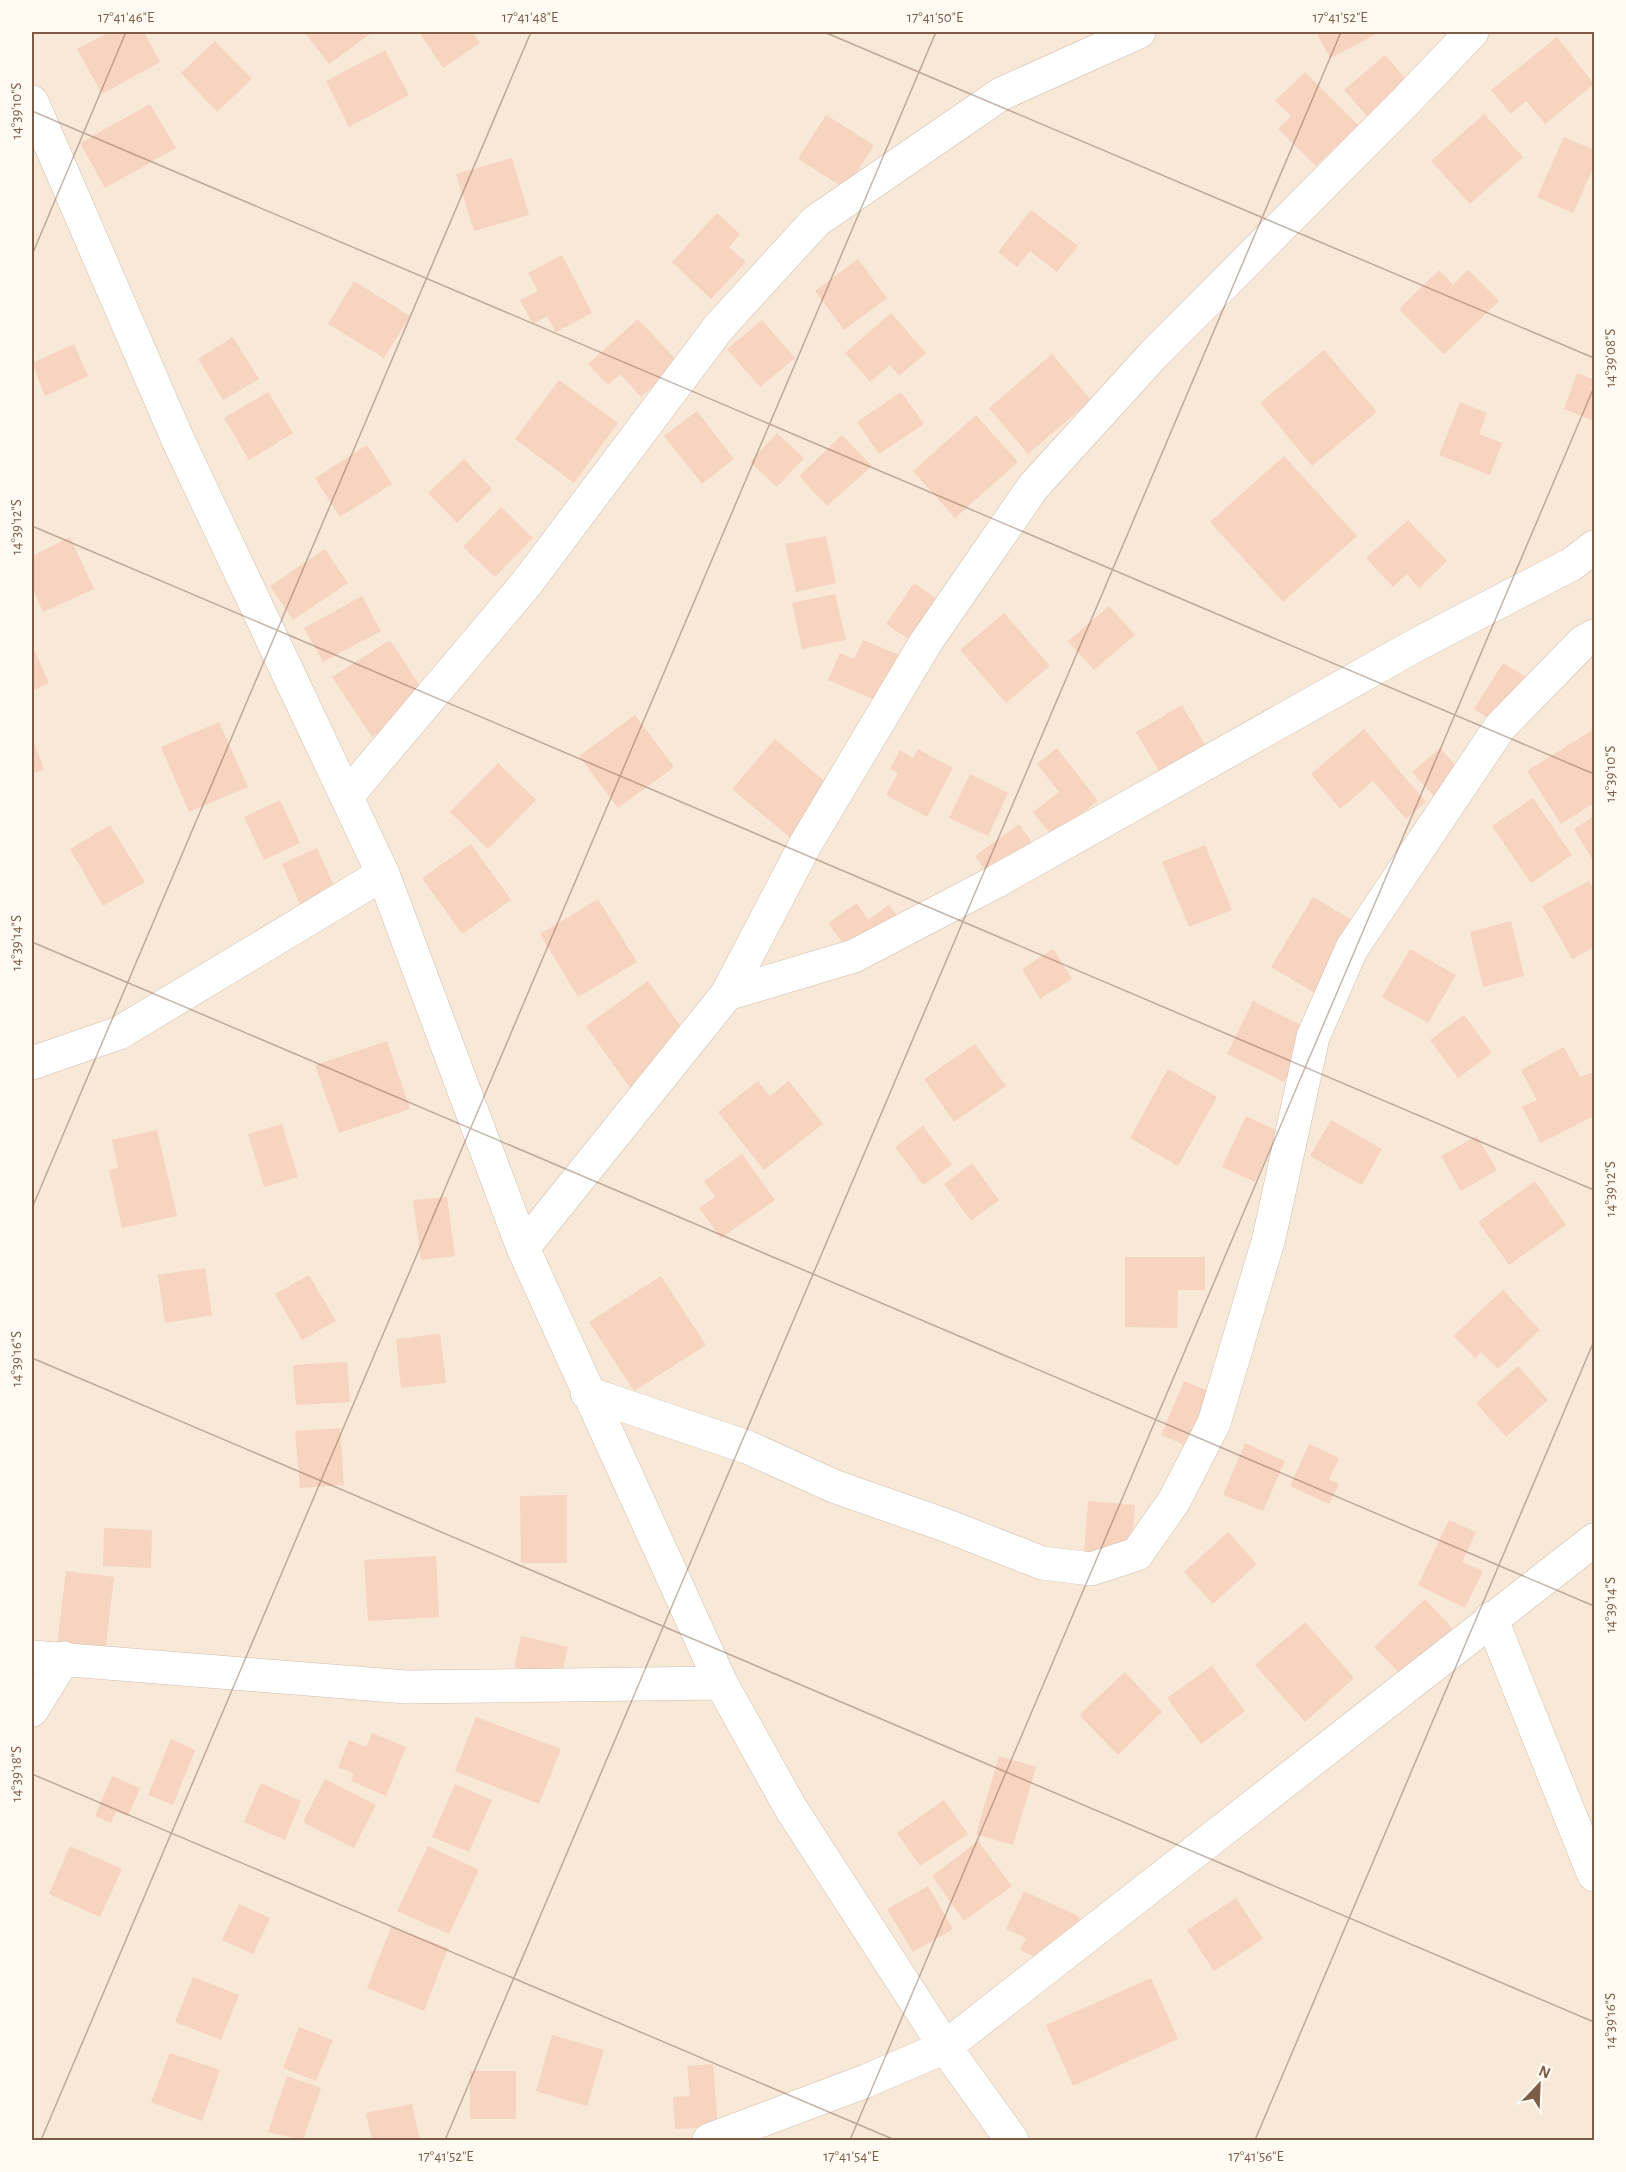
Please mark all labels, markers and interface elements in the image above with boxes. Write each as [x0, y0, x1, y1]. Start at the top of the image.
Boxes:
text: 17°41'46"E [98, 10, 154, 25]
text: 17°41'48"E [502, 10, 558, 25]
text: 17°41'50"E [907, 10, 963, 25]
text: 17°41'52"E [1312, 10, 1368, 25]
text: 14°39'10"S [9, 83, 24, 139]
text: 14°39'08"S [1603, 329, 1618, 387]
text: 14°39'12"S [9, 499, 24, 555]
text: 14°39'10"S [1603, 746, 1618, 802]
text: 14°39'14"S [9, 915, 24, 971]
text: 14°39'12"S [1603, 1161, 1618, 1217]
text: 14°39'16"S [9, 1331, 24, 1387]
text: 14°39'14"S [1603, 1577, 1618, 1633]
text: 14°39'18"S [9, 1746, 24, 1802]
text: 14°39'16"S [1603, 1993, 1618, 2049]
north arrow [1509, 2055, 1569, 2115]
text: N [1536, 2063, 1553, 2082]
text: 17°41'52"E [418, 2149, 474, 2164]
text: 17°41'54"E [823, 2149, 879, 2164]
text: 17°41'56"E [1228, 2149, 1284, 2164]

